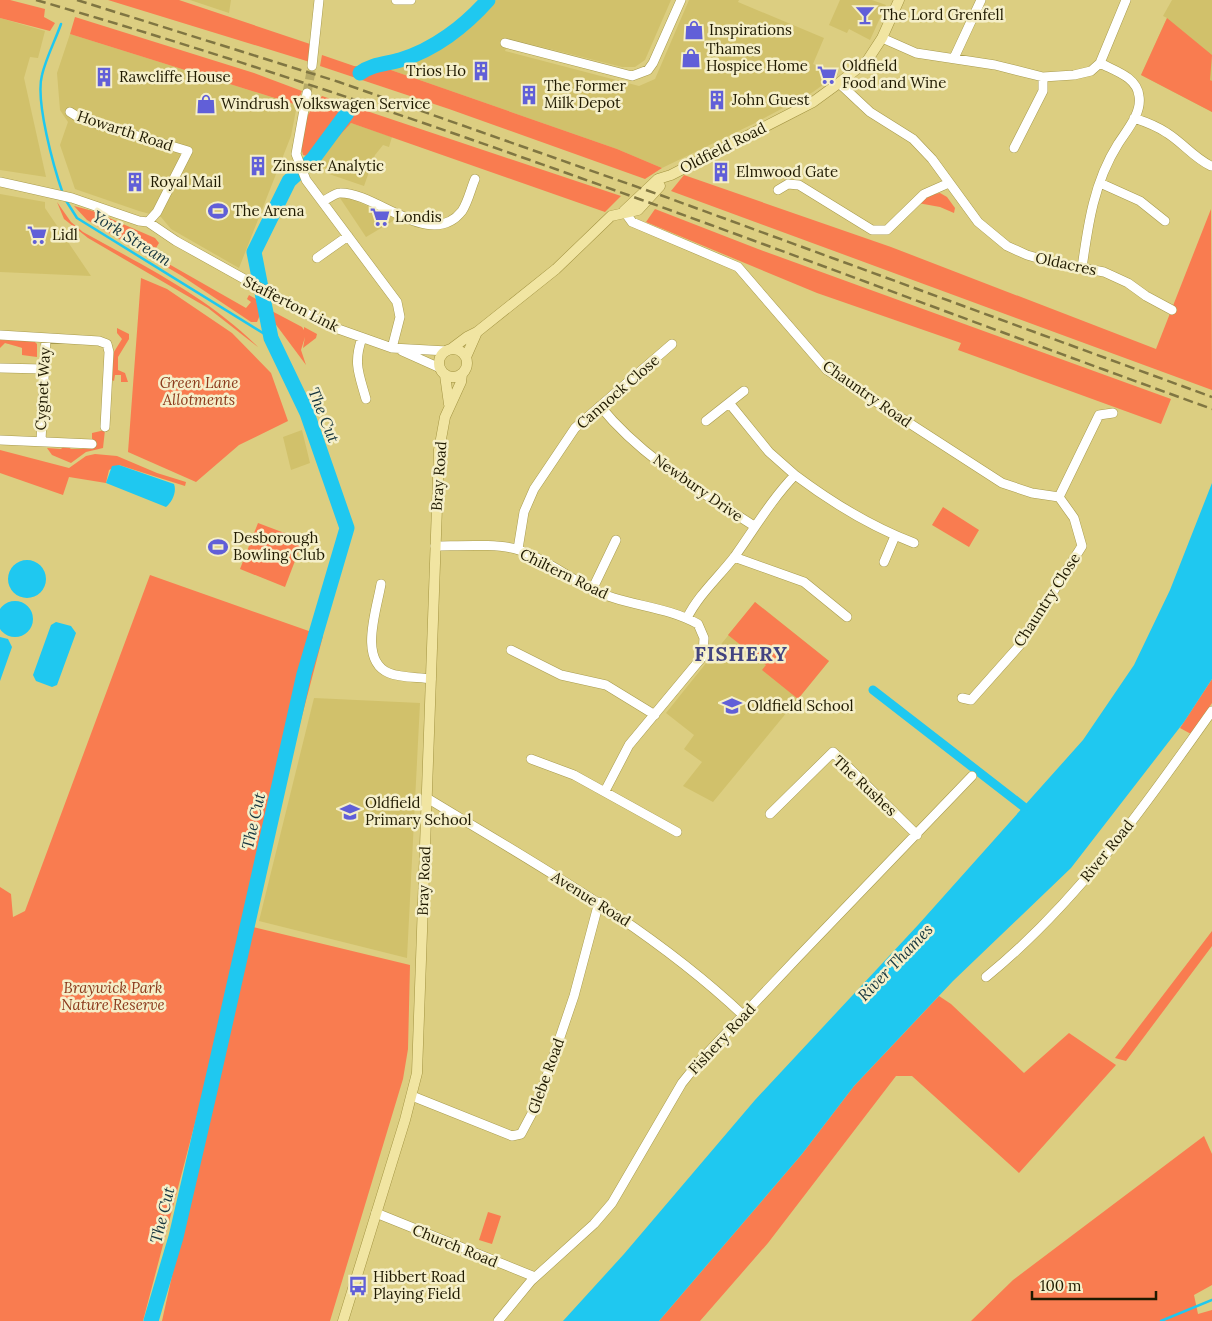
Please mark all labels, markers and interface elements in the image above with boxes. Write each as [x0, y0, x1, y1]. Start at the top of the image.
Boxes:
bar icon: The Lord Grenfell [854, 4, 876, 26]
place label: The Lord Grenfell [880, 5, 1004, 24]
shop icon: Inspirations [683, 19, 705, 41]
place label: Inspirations [709, 20, 792, 39]
place label: Thames Hospice Home [706, 39, 808, 75]
shop icon: Thames Hospice Home [680, 47, 702, 69]
place label: Oldfield Food and Wine [842, 56, 946, 92]
building icon: Trios Ho [470, 60, 492, 82]
place label: Trios Ho [406, 61, 466, 80]
supermarket icon: Oldfield Food and Wine [816, 64, 838, 86]
building icon: Rawcliffe House [93, 66, 115, 88]
place label: Rawcliffe House [119, 67, 231, 86]
place label: The Former Milk Depot [544, 76, 626, 112]
building icon: The Former Milk Depot [518, 84, 540, 106]
building icon: John Guest [706, 89, 728, 111]
place label: John Guest [731, 90, 810, 109]
shop icon: Windrush Volkswagen Service [195, 93, 217, 115]
place label: Windrush Volkswagen Service [221, 94, 430, 113]
street label: Howarth Road [75, 106, 176, 155]
street label: Oldfield Road [676, 118, 769, 177]
building icon: Zinsser Analytic [247, 155, 269, 177]
place label: Zinsser Analytic [273, 156, 384, 175]
building icon: Elmwood Gate [710, 161, 732, 183]
place label: Elmwood Gate [736, 162, 838, 181]
building icon: Royal Mail [124, 171, 146, 193]
place label: Royal Mail [150, 172, 221, 191]
sports icon: The Arena [207, 200, 229, 222]
place label: The Arena [233, 201, 305, 220]
water label: York Stream [89, 206, 175, 270]
supermarket icon: Londis [369, 206, 391, 228]
place label: Londis [395, 207, 442, 226]
supermarket icon: Lidl [26, 224, 48, 246]
place label: Lidl [52, 225, 78, 244]
street label: Oldacres [1034, 248, 1099, 279]
street label: Stafferton Link [240, 271, 342, 336]
street label: Cygnet Way [31, 347, 54, 431]
street label: Cannock Close [572, 350, 663, 433]
street label: Chauntry Road [819, 356, 915, 431]
park label: Green Lane Allotments [160, 373, 238, 409]
water label: The Cut [304, 385, 344, 446]
street label: Bray Road [427, 440, 450, 511]
street label: Newbury Drive [650, 450, 747, 526]
place label: Desborough Bowling Club [233, 528, 325, 564]
sports icon: Desborough Bowling Club [207, 536, 229, 558]
street label: Chiltern Road [517, 544, 612, 603]
street label: Chauntry Close [1009, 549, 1084, 650]
district label: FISHERY [694, 641, 788, 666]
school or university icon: Oldfield School [721, 695, 743, 717]
place label: Oldfield School [747, 696, 854, 715]
street label: The Rushes [830, 751, 901, 820]
water label: The Cut [237, 791, 269, 851]
place label: Oldfield Primary School [365, 793, 472, 829]
school or university icon: Oldfield Primary School [339, 801, 361, 823]
street label: River Road [1076, 816, 1137, 886]
street label: Bray Road [413, 846, 434, 916]
street label: Avenue Road [547, 866, 634, 930]
water label: River Thames [853, 919, 937, 1005]
park label: Braywick Park Nature Reserve [61, 978, 165, 1014]
street label: Fishery Road [684, 999, 759, 1078]
street label: Glebe Road [523, 1035, 568, 1116]
water label: The Cut [145, 1185, 179, 1245]
street label: Church Road [410, 1220, 501, 1271]
place label: Hibbert Road Playing Field [373, 1267, 466, 1303]
scale bar [1032, 1268, 1156, 1300]
bus stop icon: Hibbert Road Playing Field [347, 1275, 369, 1297]
text: 100 m [1040, 1276, 1081, 1295]

